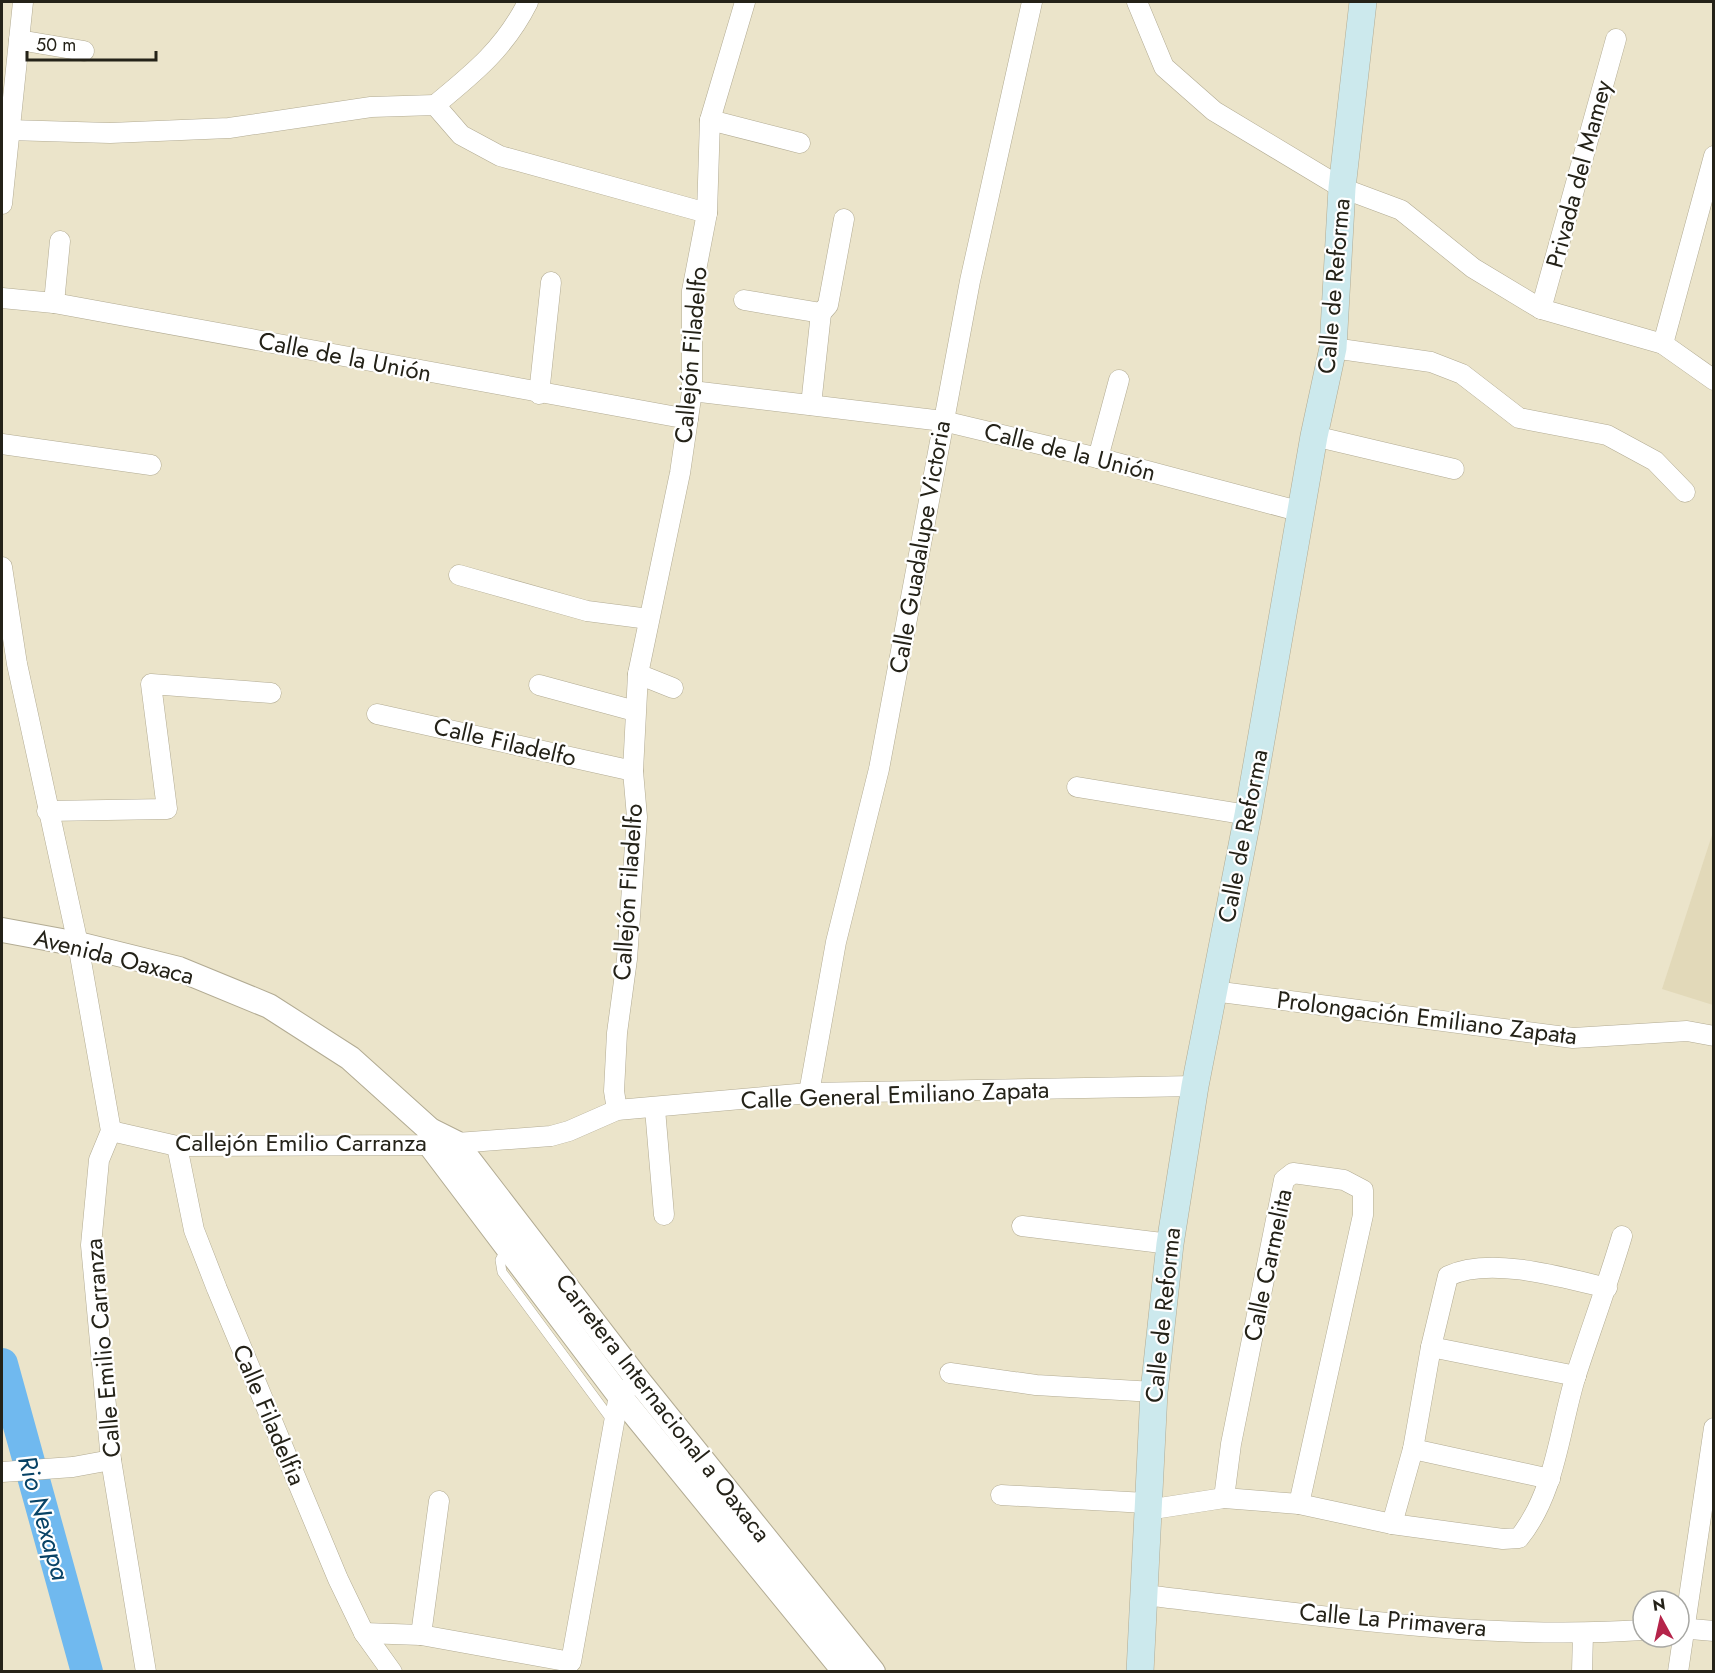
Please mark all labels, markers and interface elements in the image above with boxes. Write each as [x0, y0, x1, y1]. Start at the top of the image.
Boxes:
scale bar [27, 24, 156, 62]
text: 50 m [36, 32, 76, 58]
street label: Privada del Mamey [1537, 76, 1620, 271]
street label: Calle de Reforma [1308, 197, 1359, 375]
street label: Callejón Filadelfo [665, 265, 716, 445]
street label: Calle de la Unión [256, 323, 435, 390]
street label: Calle de la Unión [981, 413, 1160, 490]
street label: Calle Guadalupe Victoria [880, 418, 959, 676]
street label: Calle Filadelfo [430, 708, 580, 775]
street label: Calle de Reforma [1209, 746, 1276, 926]
street label: Callejón Filadelfo [604, 802, 651, 982]
street label: Avenida Oaxaca [31, 920, 198, 993]
street label: Prolongación Emiliano Zapata [1275, 982, 1579, 1053]
street label: Calle General Emiliano Zapata [740, 1072, 1050, 1117]
street label: Callejón Emilio Carranza [175, 1125, 427, 1160]
street label: Calle Carmelita [1234, 1185, 1301, 1344]
street label: Calle de Reforma [1136, 1226, 1189, 1404]
street label: Calle Emilio Carranza [75, 1237, 130, 1459]
street label: Carretera Internacional a Oaxaca [547, 1266, 779, 1549]
street label: Calle Filadelfia [224, 1339, 315, 1491]
water label: Rio Nexapa [8, 1451, 80, 1585]
north arrow [1631, 1589, 1691, 1649]
text: N [1651, 1592, 1667, 1617]
street label: Calle La Primavera [1298, 1594, 1488, 1645]

